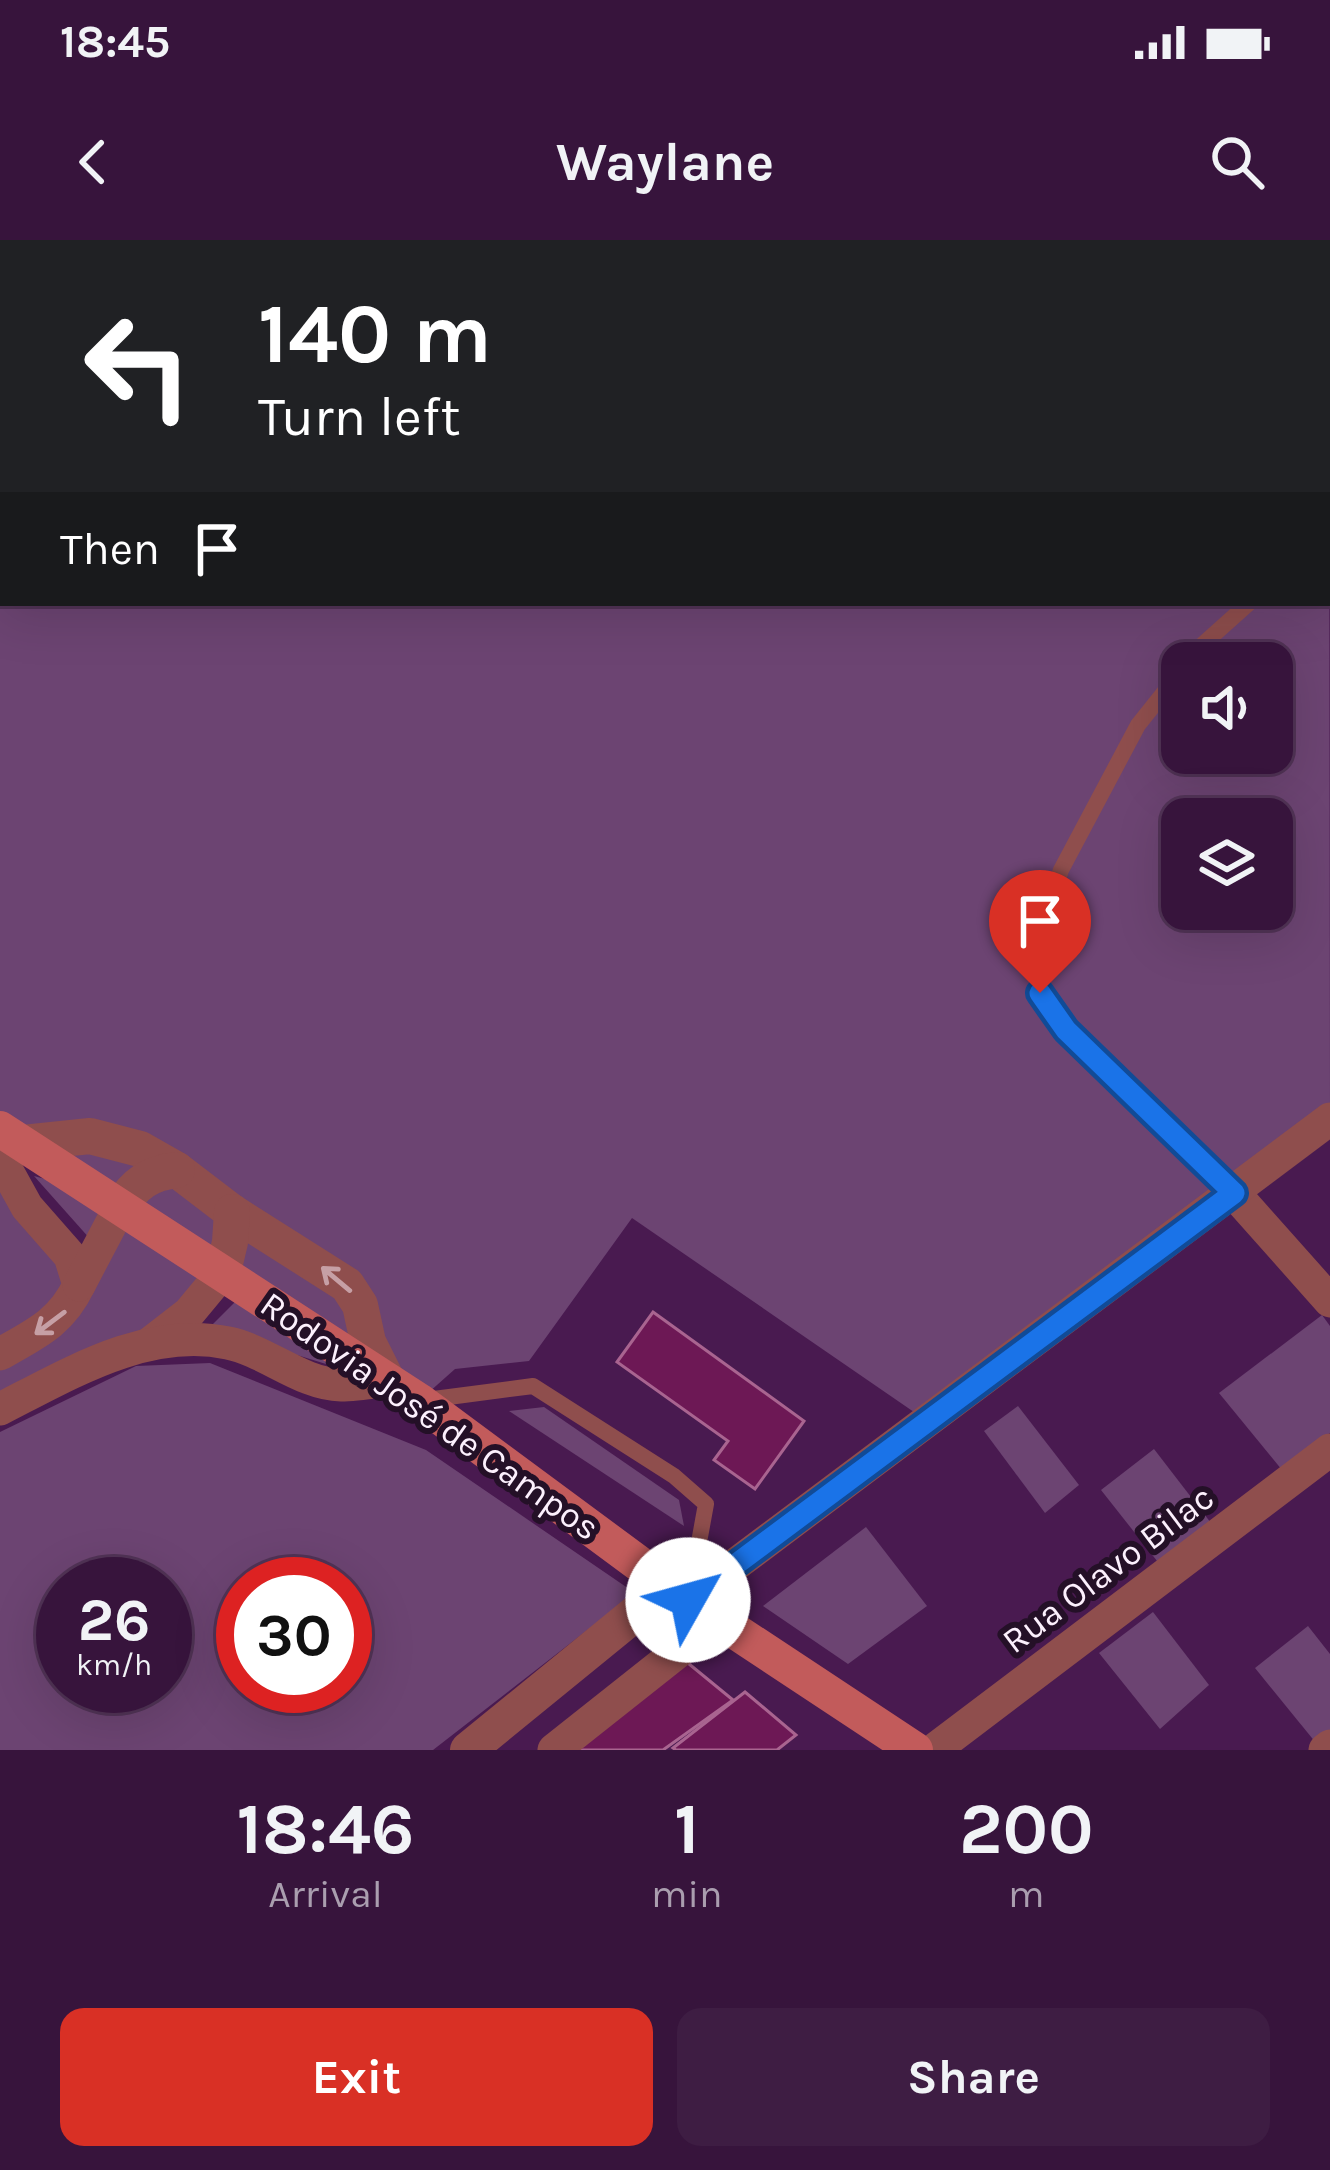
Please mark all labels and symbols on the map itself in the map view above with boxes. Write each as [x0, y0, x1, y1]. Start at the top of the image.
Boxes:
pin [989, 870, 1091, 993]
one-way arrow [321, 1265, 352, 1293]
street label: Rodovia José de Campos [253, 1283, 607, 1549]
one-way arrow [34, 1309, 67, 1335]
street label: Rua Olavo Bilac [994, 1476, 1222, 1662]
position arrow [625, 1537, 751, 1663]
speed limit sign: 30 [216, 1557, 372, 1713]

